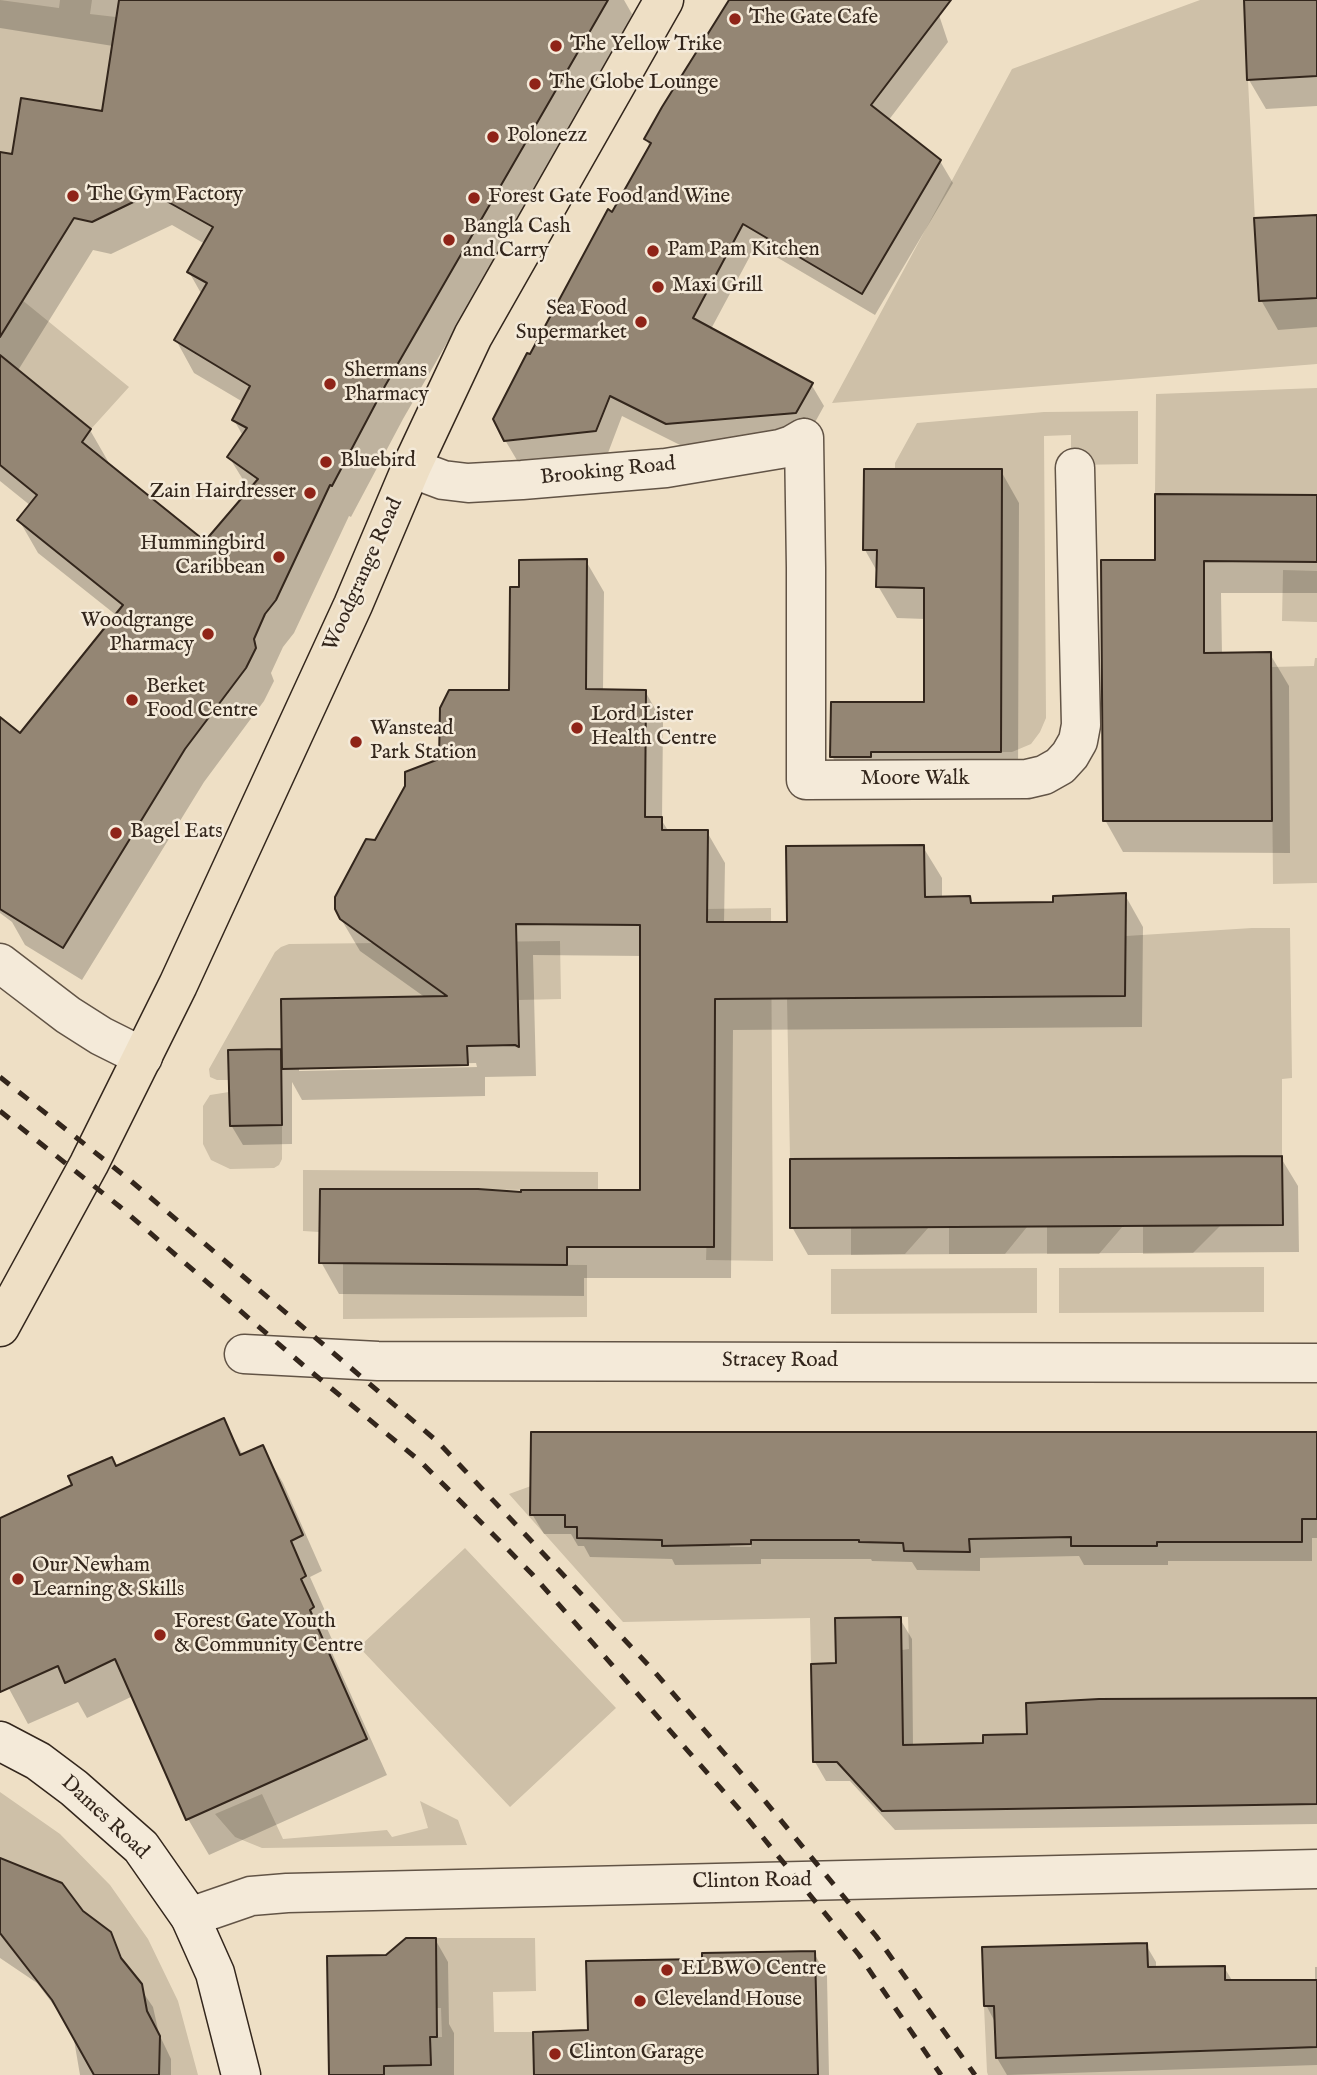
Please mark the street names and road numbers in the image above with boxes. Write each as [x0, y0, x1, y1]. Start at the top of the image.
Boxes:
street label: Brooking Road [539, 452, 677, 492]
street label: Woodgrange Road [319, 494, 409, 656]
street label: Moore Walk [861, 767, 969, 793]
street label: Stracey Road [722, 1349, 838, 1375]
street label: Dames Road [55, 1771, 153, 1865]
street label: Clinton Road [692, 1868, 812, 1896]

